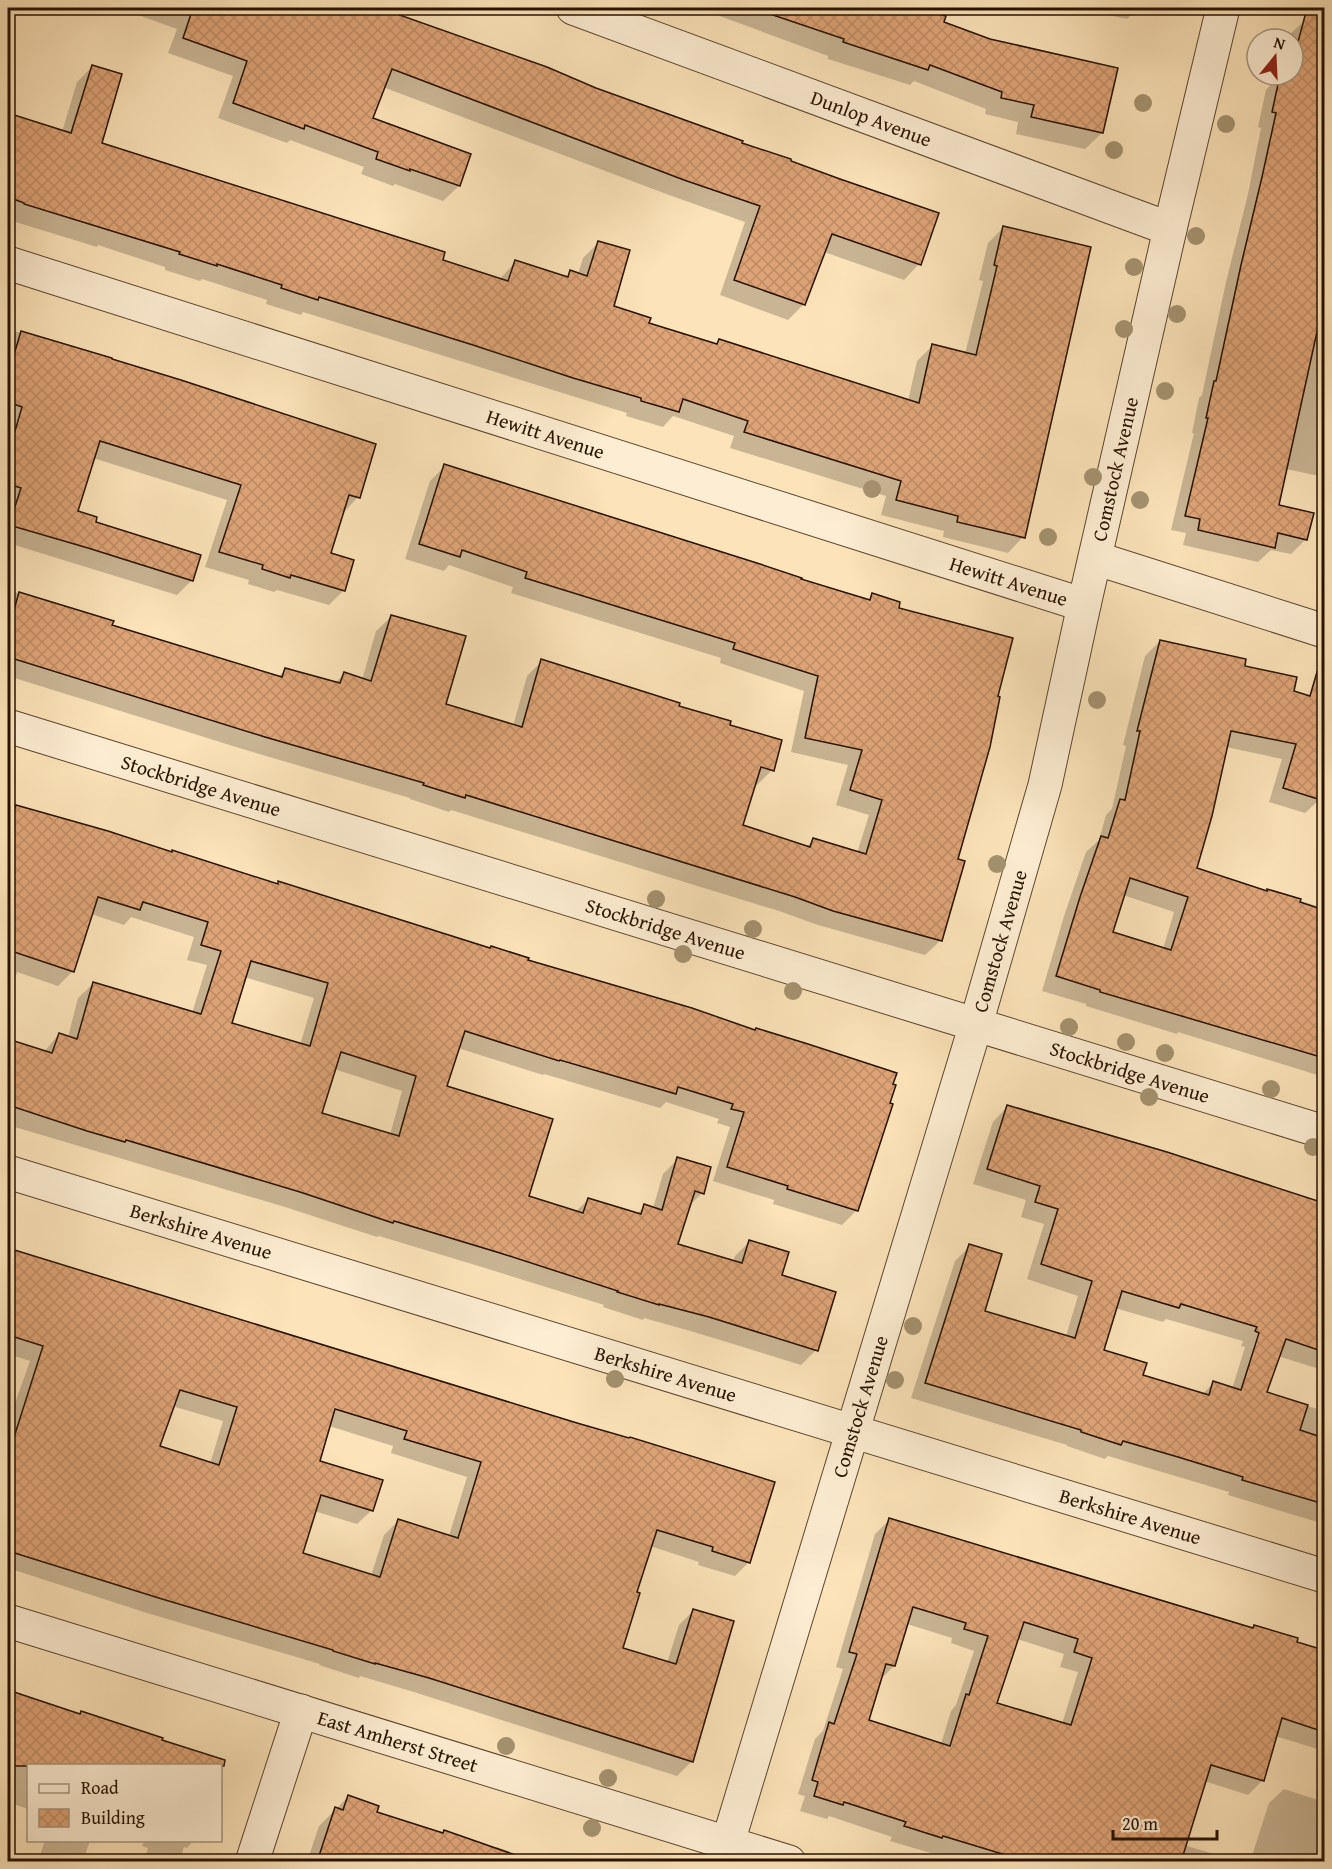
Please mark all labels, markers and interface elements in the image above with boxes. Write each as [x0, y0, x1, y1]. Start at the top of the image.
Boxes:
north arrow [1245, 27, 1305, 87]
text: N [1271, 30, 1289, 56]
street label: Dunlop Avenue [807, 82, 936, 154]
street label: Comstock Avenue [1084, 394, 1145, 544]
street label: Hewitt Avenue [483, 401, 608, 466]
street label: Hewitt Avenue [946, 548, 1072, 613]
street label: Stockbridge Avenue [118, 747, 285, 823]
street label: Comstock Avenue [965, 866, 1034, 1016]
street label: Stockbridge Avenue [582, 890, 749, 967]
street label: Stockbridge Avenue [1046, 1033, 1214, 1110]
street label: Berkshire Avenue [127, 1195, 276, 1266]
street label: Comstock Avenue [824, 1332, 895, 1481]
street label: Berkshire Avenue [591, 1338, 740, 1409]
street label: Berkshire Avenue [1056, 1481, 1205, 1552]
street label: East Amherst Street [314, 1702, 482, 1779]
legend [27, 1764, 222, 1842]
text: Road [81, 1774, 119, 1801]
scale bar [1113, 1803, 1216, 1841]
text: Building [81, 1804, 145, 1831]
text: 20 m [1122, 1810, 1158, 1837]

